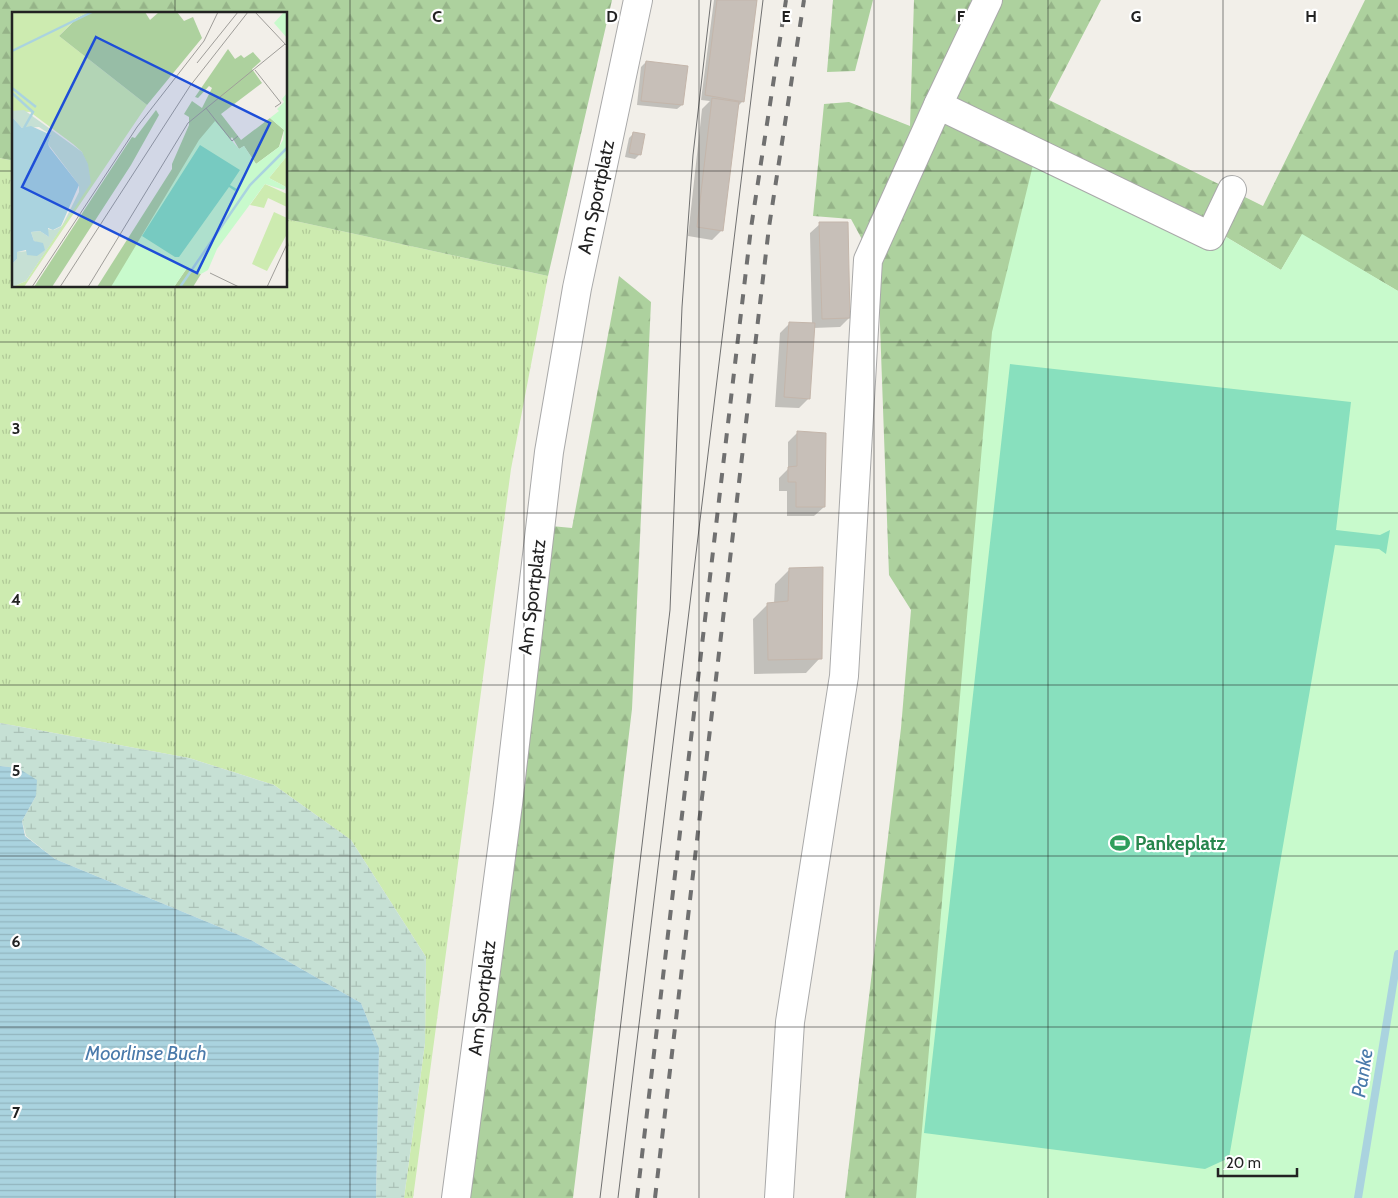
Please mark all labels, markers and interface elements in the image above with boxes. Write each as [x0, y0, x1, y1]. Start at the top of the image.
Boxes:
text: C [432, 7, 442, 26]
text: D [606, 7, 618, 26]
text: E [781, 7, 791, 26]
text: F [957, 7, 966, 26]
text: G [1131, 7, 1141, 26]
text: H [1305, 7, 1317, 26]
inset map [12, 12, 288, 288]
street label: Am Sportplatz [573, 138, 619, 256]
text: 3 [12, 419, 20, 438]
street label: Am Sportplatz [513, 538, 551, 656]
text: 4 [11, 590, 21, 609]
text: 5 [12, 761, 20, 780]
sports icon: Pankeplatz [1109, 832, 1131, 854]
place label: Pankeplatz [1135, 832, 1225, 855]
text: 6 [12, 932, 21, 951]
street label: Am Sportplatz [463, 939, 501, 1057]
water label: Moorlinse Buch [84, 1041, 207, 1065]
water label: Panke [1346, 1047, 1378, 1099]
text: 7 [12, 1103, 21, 1122]
scale bar [1218, 1146, 1297, 1178]
text: 20 m [1226, 1154, 1261, 1172]

